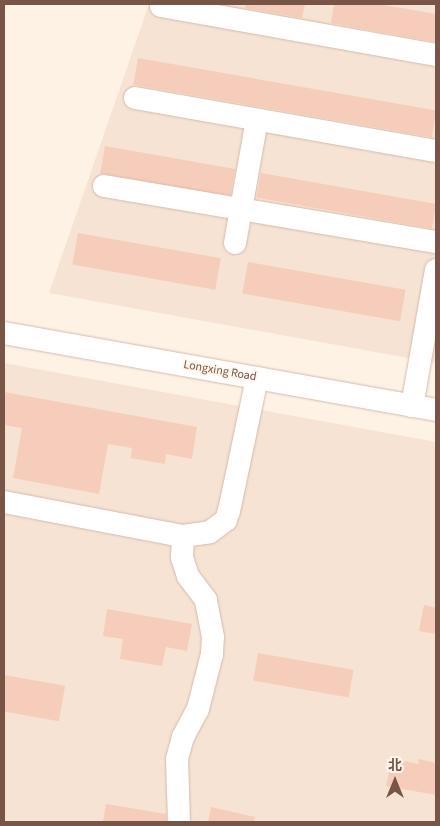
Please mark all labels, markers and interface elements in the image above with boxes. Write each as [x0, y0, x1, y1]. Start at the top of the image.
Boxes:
street label: Longxing Road [182, 357, 258, 385]
north arrow [370, 756, 420, 806]
text: 北 [388, 756, 402, 776]

